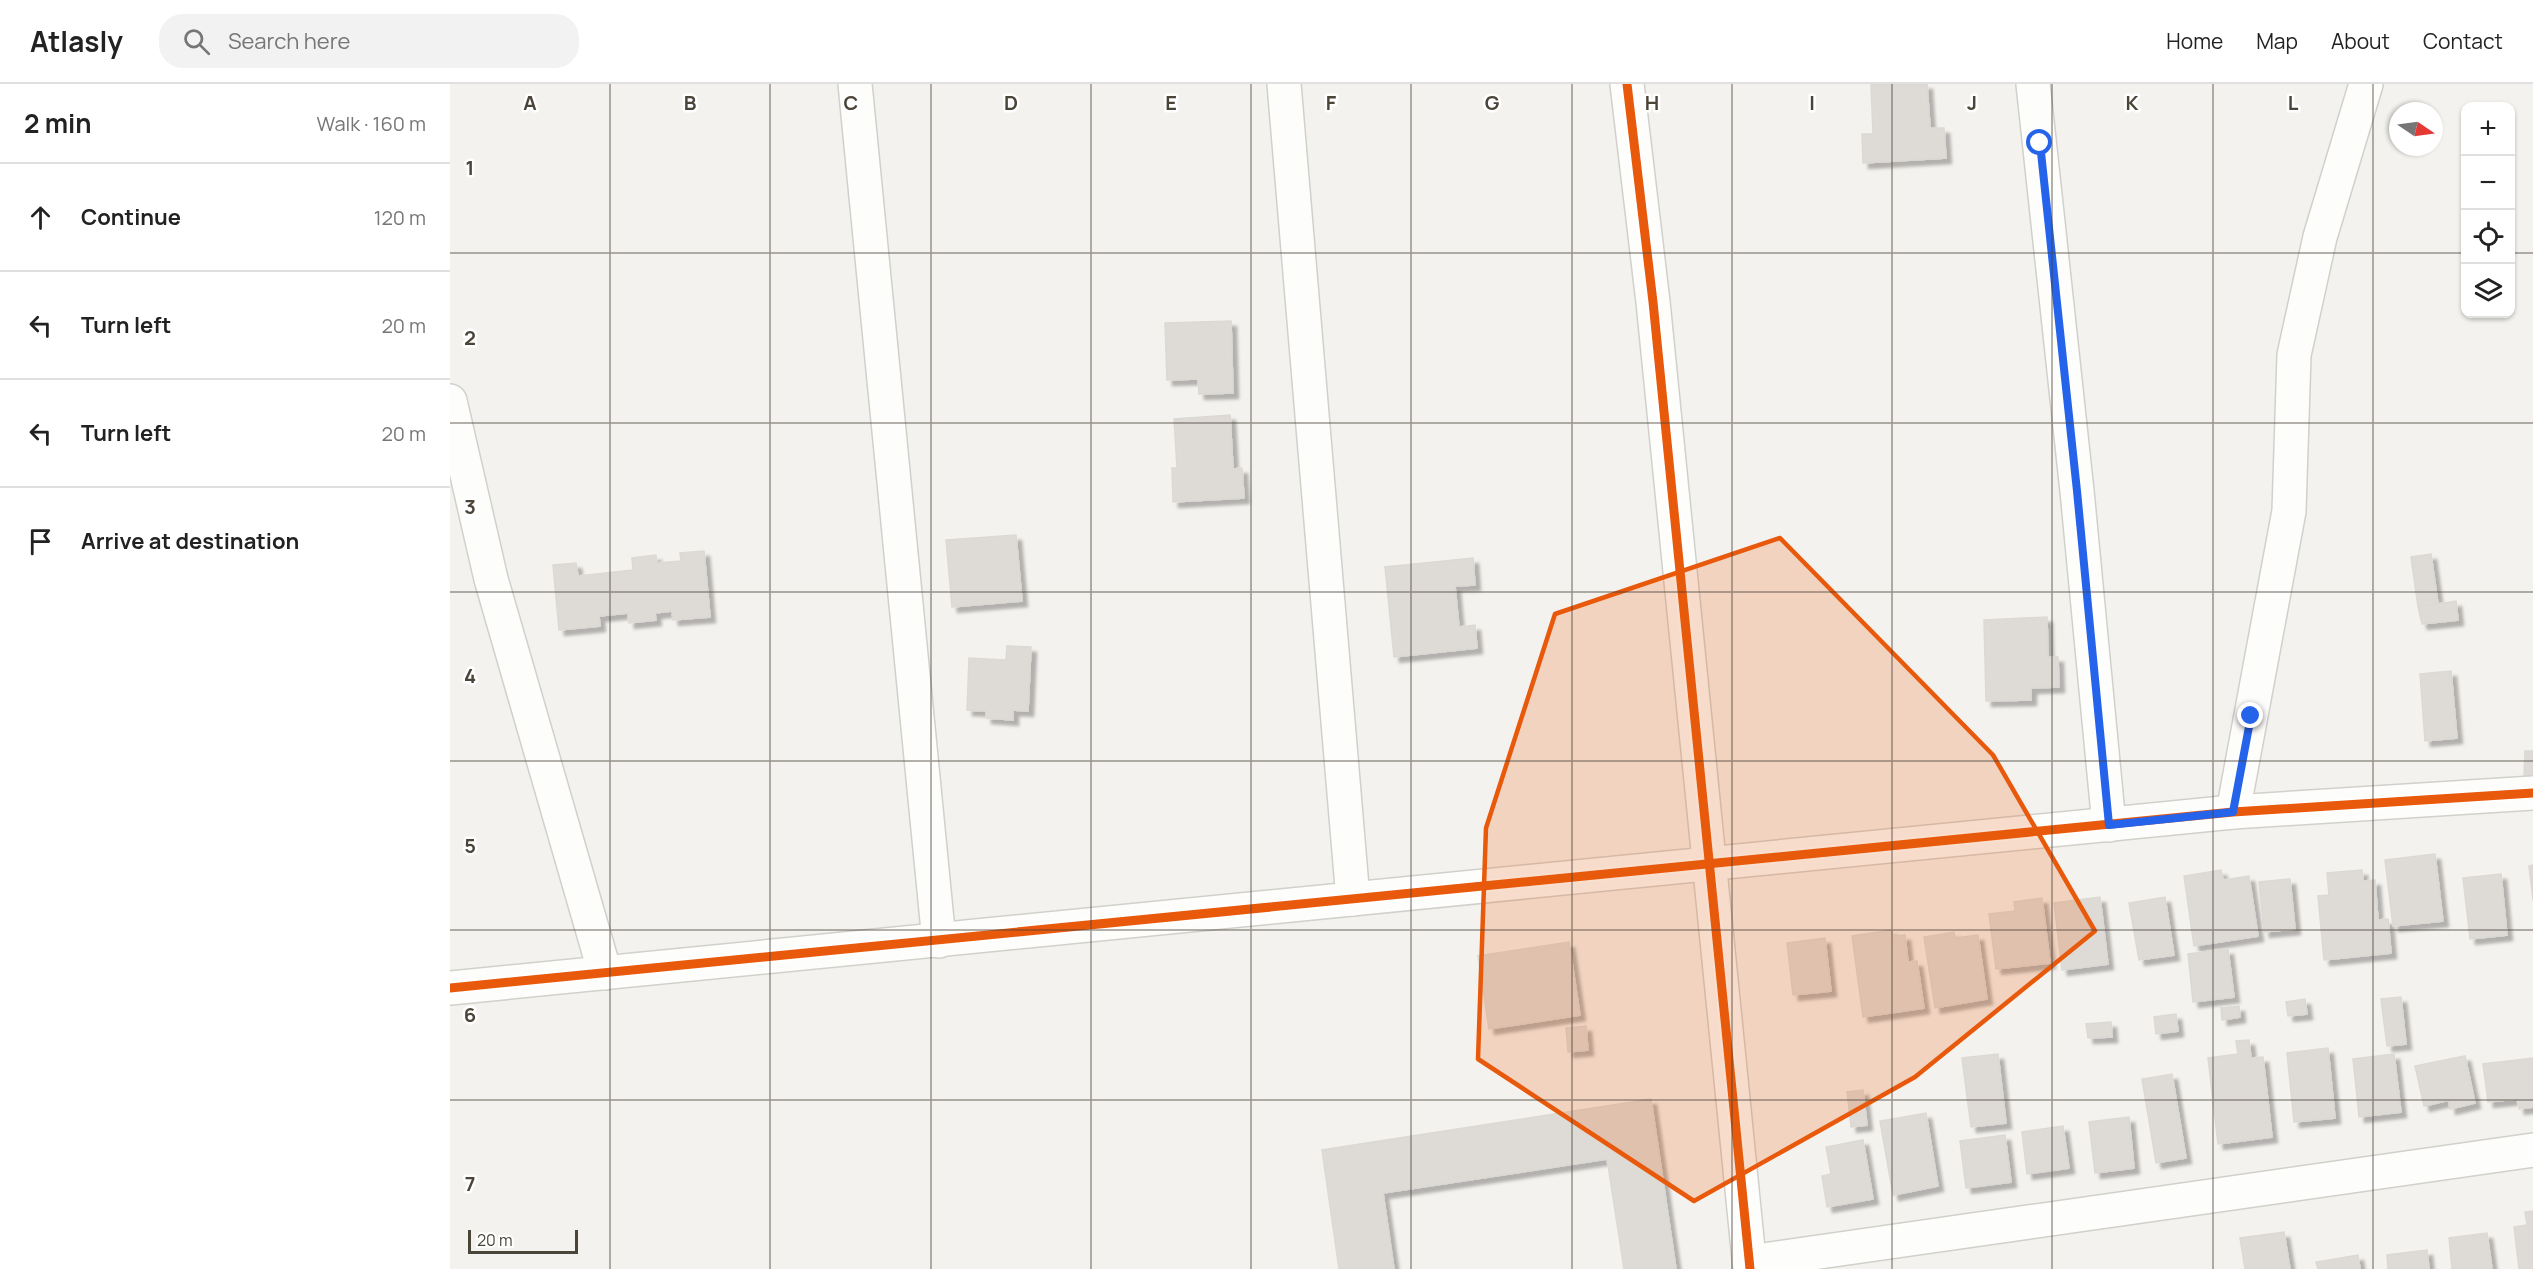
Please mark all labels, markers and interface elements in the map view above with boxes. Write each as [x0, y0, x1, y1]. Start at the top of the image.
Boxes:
search box [159, 14, 579, 68]
text: Atlasly [30, 22, 123, 60]
icon: search [180, 25, 213, 58]
text: Search here [228, 26, 350, 56]
text: Home [2166, 27, 2223, 55]
text: Map [2256, 27, 2298, 55]
text: About [2331, 27, 2390, 55]
text: Contact [2423, 27, 2503, 55]
text: A [523, 89, 537, 116]
text: B [684, 89, 697, 116]
text: C [844, 89, 858, 116]
text: D [1004, 89, 1018, 116]
text: E [1165, 89, 1177, 116]
text: F [1326, 89, 1337, 116]
text: G [1485, 89, 1500, 116]
text: H [1645, 89, 1659, 116]
text: I [1809, 89, 1815, 116]
text: J [1967, 89, 1977, 116]
text: K [2126, 89, 2139, 116]
text: L [2288, 89, 2299, 116]
north arrow [2389, 102, 2443, 156]
map controls [2461, 102, 2515, 318]
button: + [2461, 102, 2515, 156]
text: 2 min [24, 105, 92, 141]
text: Walk · 160 m [317, 110, 426, 137]
route start [2026, 129, 2052, 155]
text: 1 [466, 154, 474, 181]
button: − [2461, 156, 2515, 210]
icon: ahead [24, 201, 57, 234]
text: Continue [81, 202, 181, 232]
text: 120 m [374, 204, 426, 231]
button: locate [2461, 210, 2515, 264]
button: layers [2461, 264, 2515, 318]
icon: left [24, 309, 57, 342]
text: Turn left [81, 310, 171, 340]
text: 20 m [381, 312, 426, 339]
text: 2 [464, 324, 476, 351]
icon: left [24, 417, 57, 450]
text: Turn left [81, 418, 171, 448]
text: 20 m [381, 420, 426, 447]
text: 3 [464, 493, 476, 520]
icon: arrive [24, 525, 57, 558]
text: Arrive at destination [81, 526, 299, 556]
text: 4 [464, 662, 476, 689]
route end [2237, 702, 2263, 728]
text: 5 [464, 832, 476, 859]
text: 6 [464, 1001, 476, 1028]
text: 7 [465, 1170, 475, 1197]
scale bar [468, 1227, 578, 1254]
text: 20 m [477, 1229, 513, 1251]

